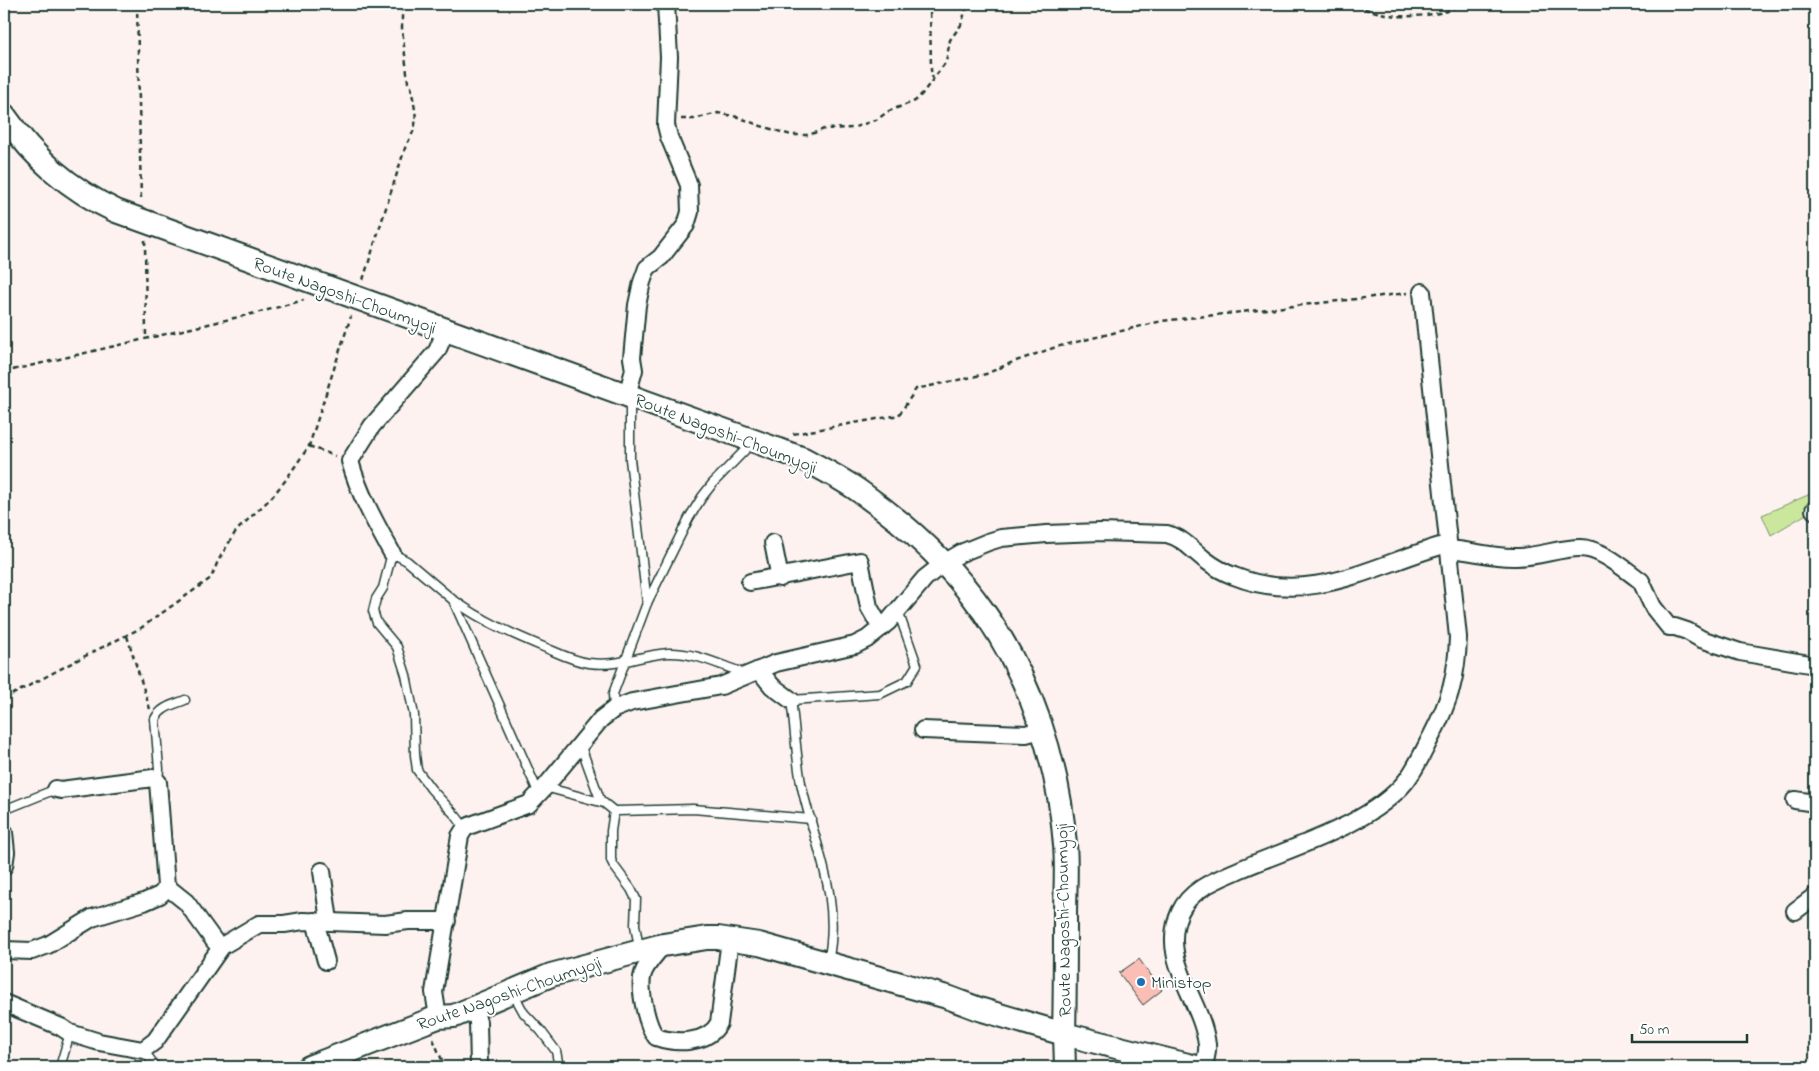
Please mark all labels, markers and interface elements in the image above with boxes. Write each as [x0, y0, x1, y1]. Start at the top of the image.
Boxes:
street label: Route Nagoshi-Choumyoji [249, 252, 440, 343]
street label: Route Nagoshi-Choumyoji [630, 388, 820, 483]
street label: Route Nagoshi-Choumyoji [1050, 823, 1081, 1017]
street label: Route Nagoshi-Choumyoji [414, 951, 606, 1040]
place label: Ministop [1151, 971, 1212, 997]
marker: Ministop [1135, 976, 1147, 988]
scale bar [1632, 1011, 1746, 1043]
text: 50 m [1639, 1019, 1670, 1041]

